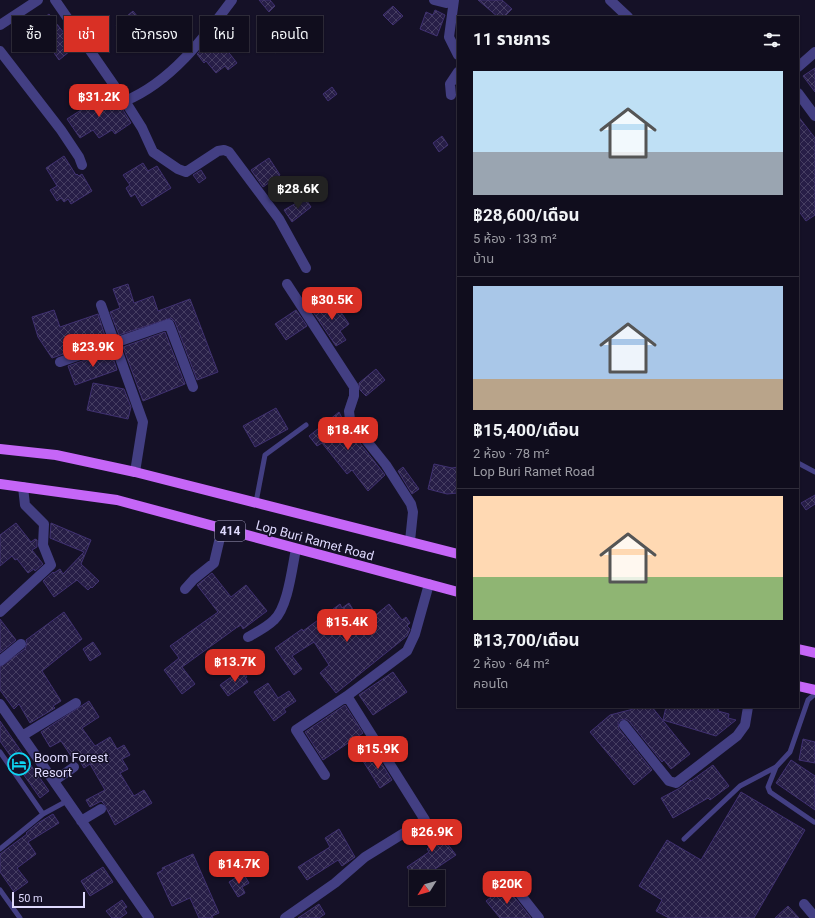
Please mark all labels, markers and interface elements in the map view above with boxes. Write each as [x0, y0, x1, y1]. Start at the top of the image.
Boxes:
chip: ซื้อ [12, 16, 56, 52]
chip: เช่า [64, 16, 109, 52]
chip: ตัวกรอง [117, 16, 192, 52]
chip: ใหม่ [200, 16, 249, 52]
chip: คอนโด [257, 16, 323, 52]
text: 11 รายการ [473, 29, 550, 49]
icon: filters [761, 29, 783, 51]
pin: ฿31.2K [66, 84, 132, 118]
text: ฿31.2K [78, 89, 120, 104]
icon: home [592, 97, 664, 169]
pin: ฿28.6K [265, 176, 331, 210]
text: ฿28.6K [277, 181, 319, 196]
text: ฿28,600/เดือน [473, 205, 580, 225]
text: 5 ห้อง · 133 m² [473, 231, 557, 246]
text: บ้าน [473, 251, 494, 266]
pin: ฿30.5K [299, 287, 365, 321]
text: ฿30.5K [311, 292, 353, 307]
icon: home [592, 312, 664, 384]
pin: ฿23.9K [60, 334, 126, 368]
text: ฿23.9K [72, 339, 114, 354]
pin: ฿18.4K [315, 417, 381, 451]
text: ฿15,400/เดือน [473, 420, 580, 440]
text: ฿18.4K [327, 422, 369, 437]
text: 2 ห้อง · 78 m² [473, 446, 549, 461]
text: Lop Buri Ramet Road [473, 464, 595, 479]
street label: Lop Buri Ramet Road [254, 517, 376, 563]
road number: 414 [215, 521, 245, 541]
icon: home [592, 522, 664, 594]
pin: ฿15.4K [314, 609, 380, 643]
text: ฿15.4K [326, 614, 368, 629]
text: ฿13,700/เดือน [473, 630, 580, 650]
pin: ฿13.7K [202, 649, 268, 683]
text: ฿13.7K [214, 654, 256, 669]
text: 2 ห้อง · 64 m² [473, 656, 549, 671]
text: คอนโด [473, 676, 508, 691]
pin: ฿15.9K [345, 736, 411, 770]
text: ฿15.9K [357, 741, 399, 756]
place label: Boom Forest Resort [34, 750, 108, 780]
hotel icon: Boom Forest Resort [6, 751, 32, 777]
pin: ฿26.9K [399, 819, 465, 853]
text: ฿26.9K [411, 824, 453, 839]
pin: ฿14.7K [206, 851, 272, 885]
text: ฿14.7K [218, 856, 260, 871]
north arrow [409, 870, 445, 906]
map controls [409, 870, 445, 906]
pin: ฿20K [483, 871, 531, 905]
text: ฿20K [492, 876, 522, 891]
scale bar [12, 890, 85, 909]
text: 50 m [18, 892, 43, 905]

